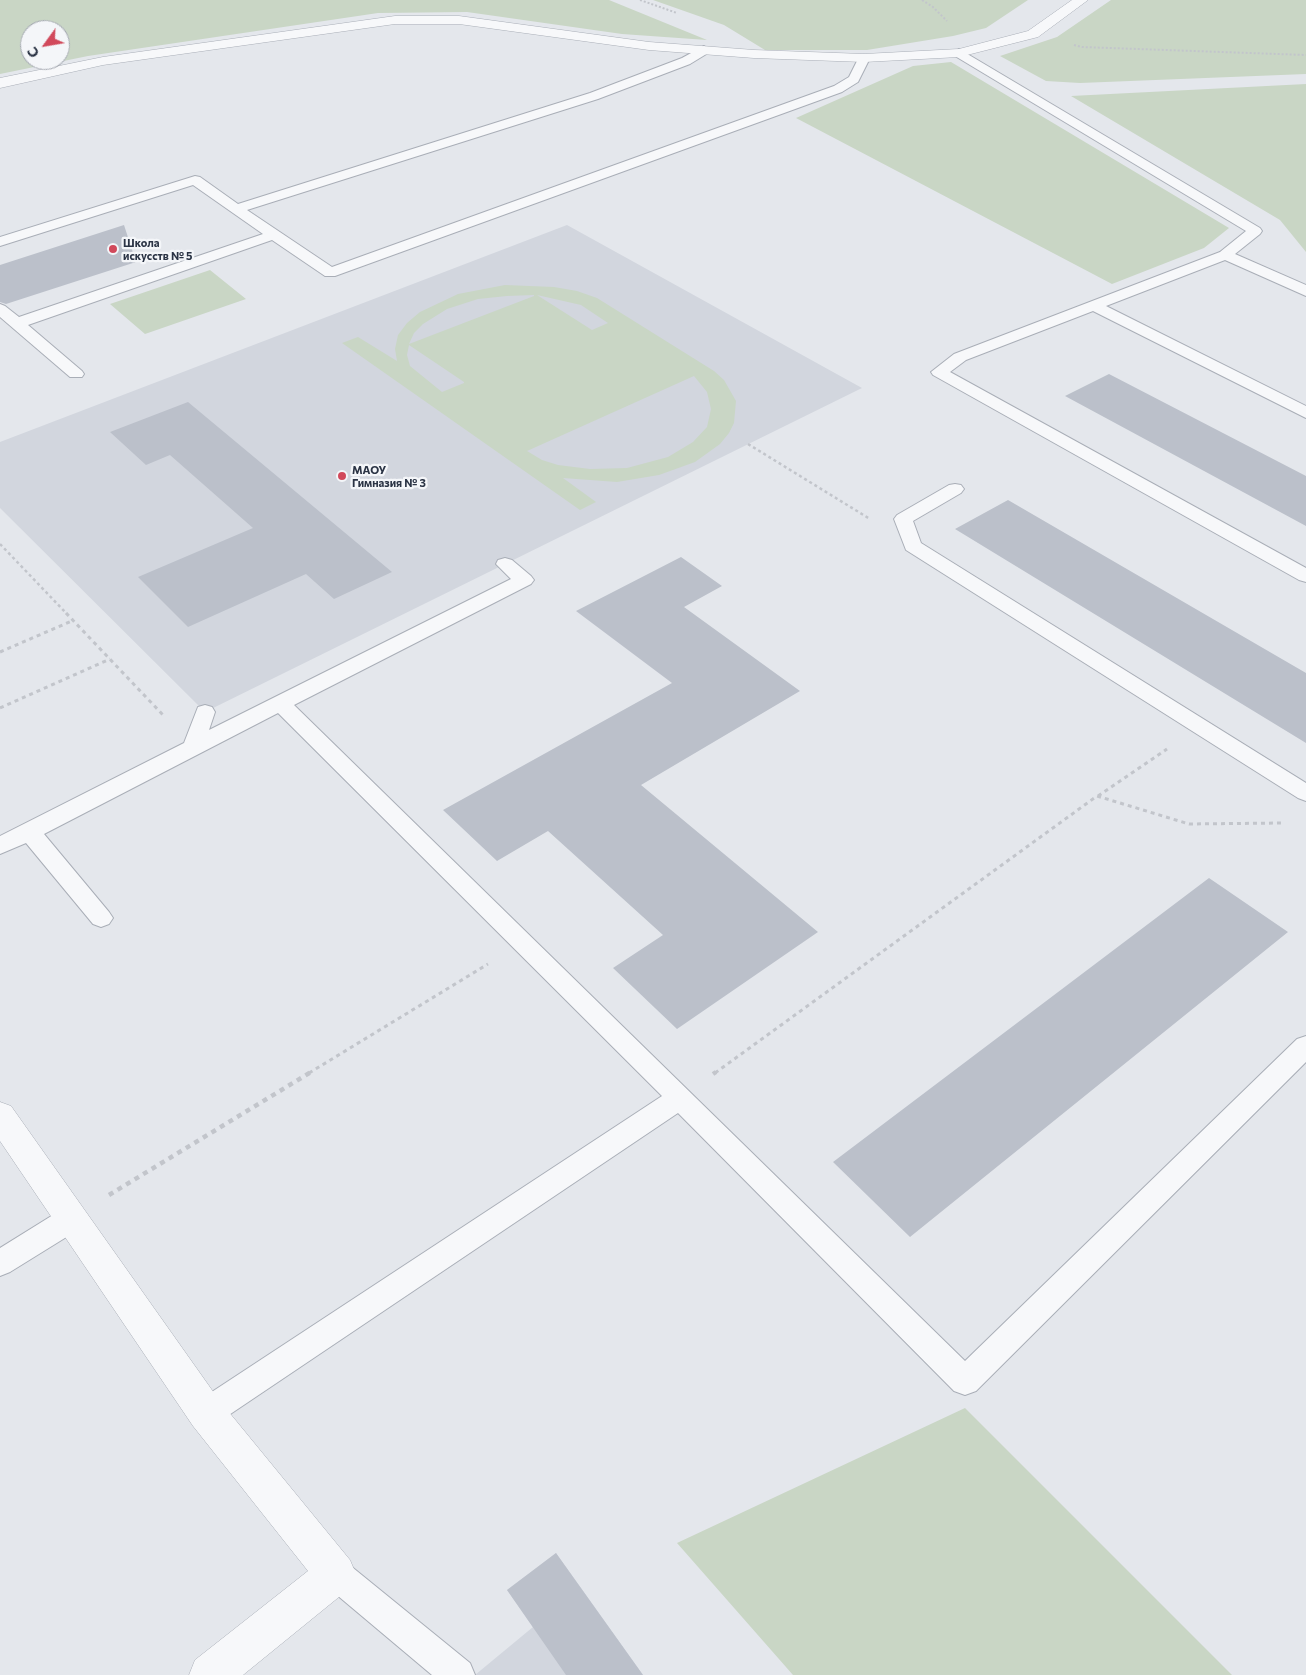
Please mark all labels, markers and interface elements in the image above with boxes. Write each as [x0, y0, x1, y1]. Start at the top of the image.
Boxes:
north arrow [20, 20, 70, 70]
text: С [23, 44, 42, 61]
place label: Школа искусств № 5 [123, 236, 192, 262]
marker: Школа искусств № 5 [107, 243, 119, 255]
place label: МАОУ Гимназия № 3 [352, 463, 426, 489]
marker: МАОУ Гимназия № 3 [336, 470, 348, 482]

